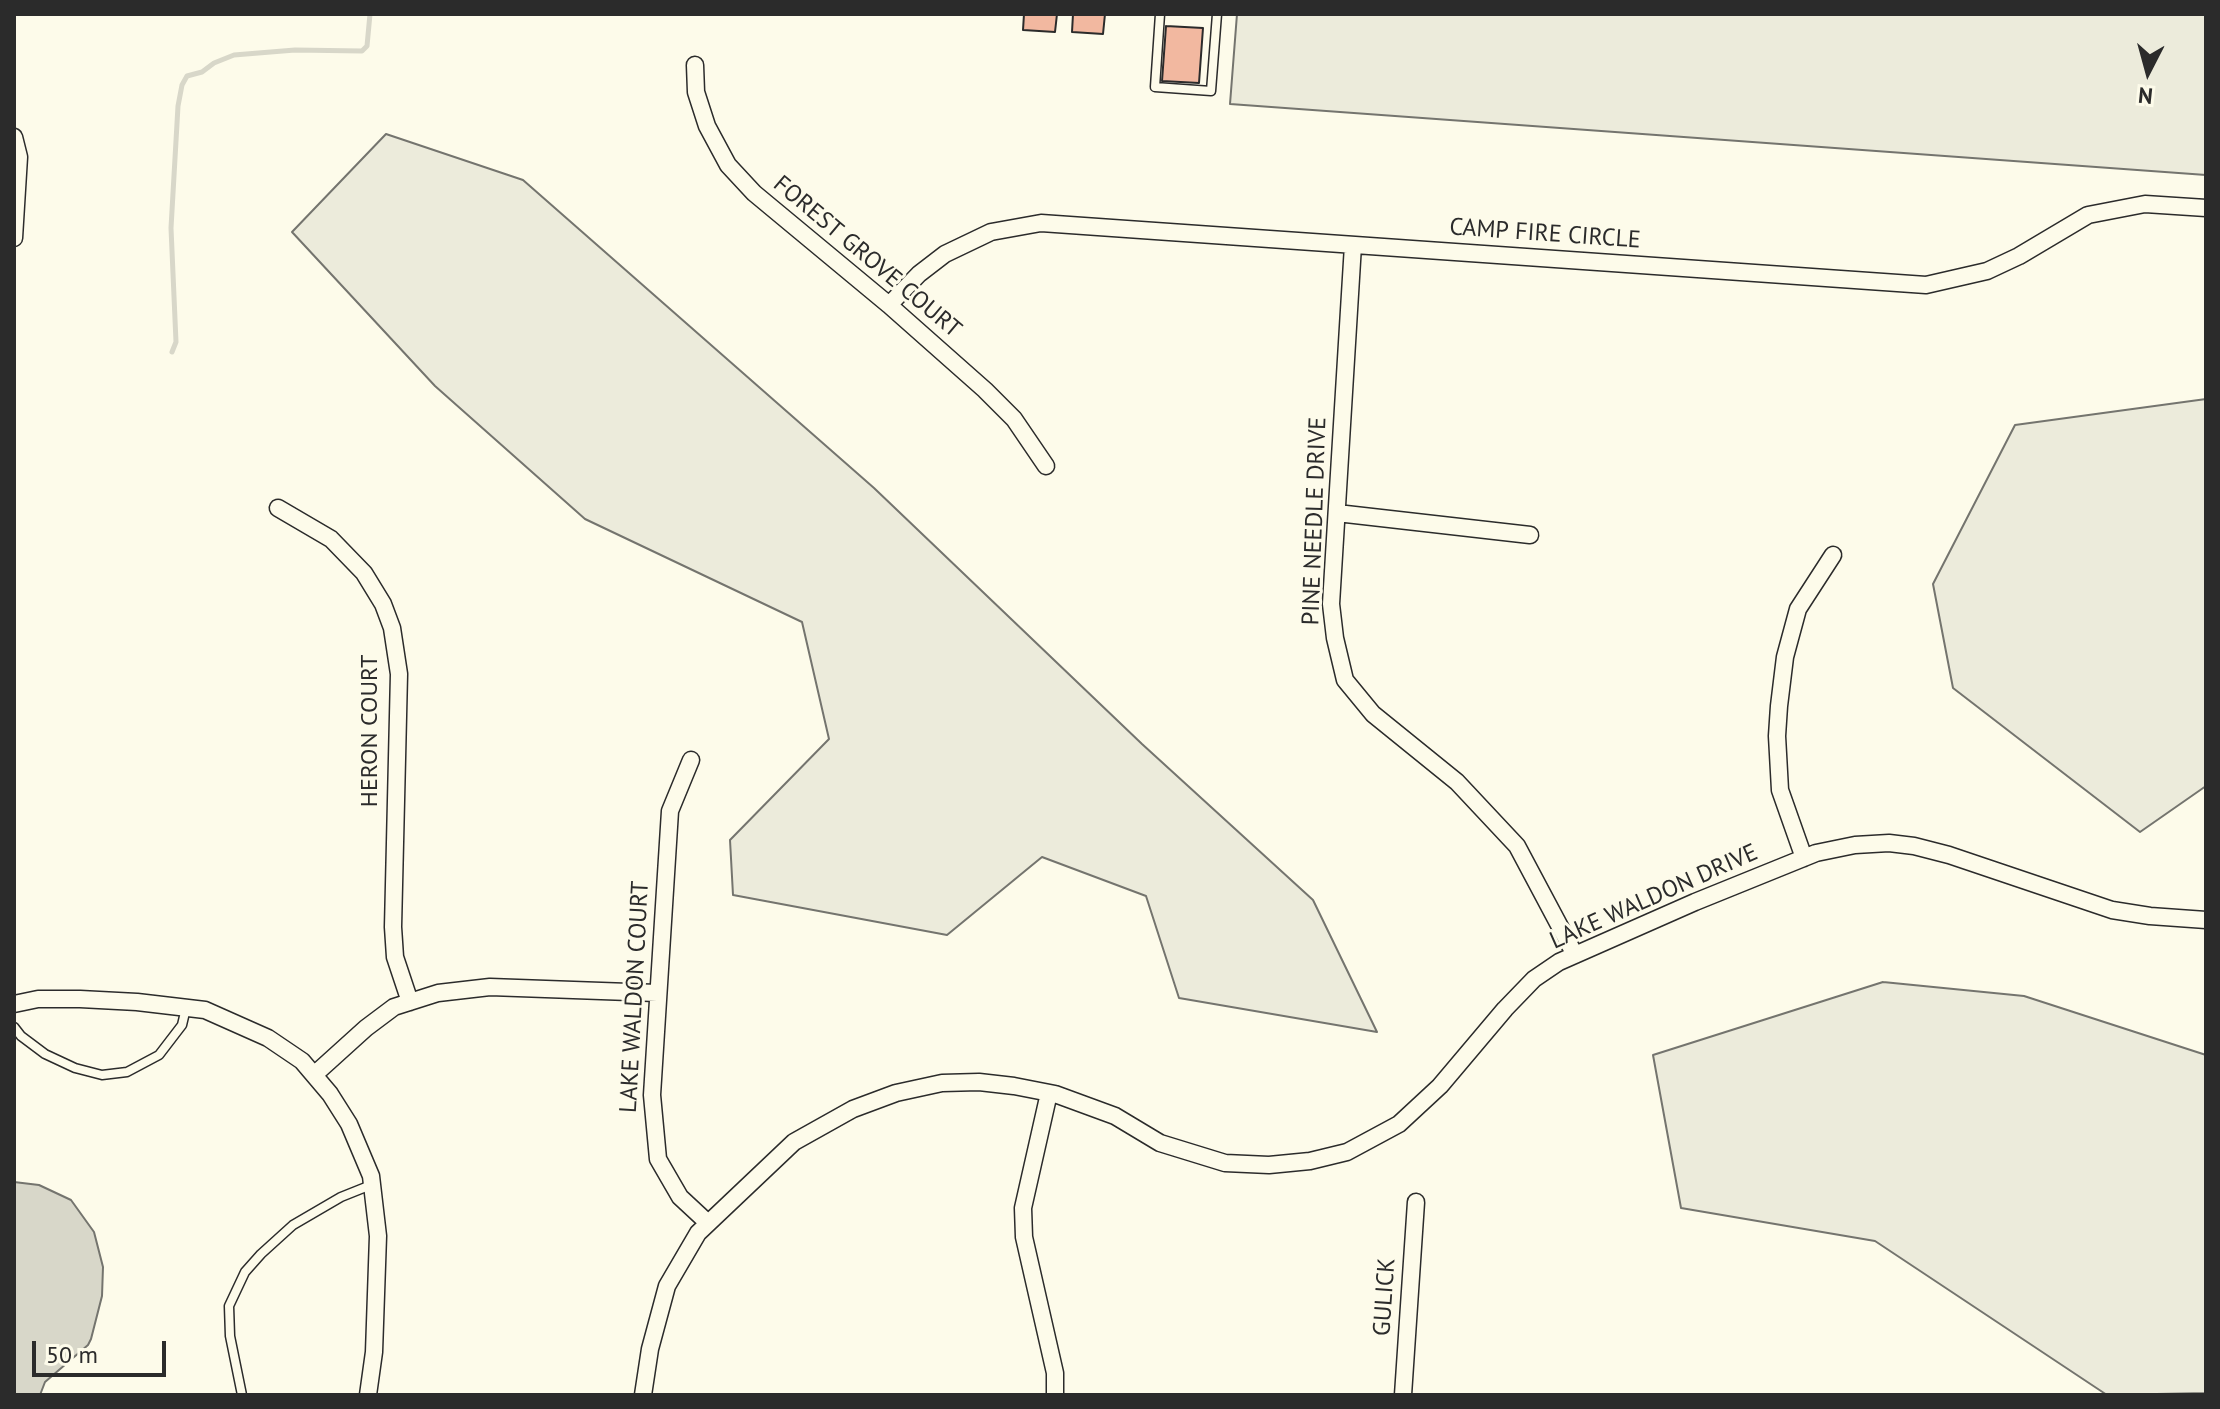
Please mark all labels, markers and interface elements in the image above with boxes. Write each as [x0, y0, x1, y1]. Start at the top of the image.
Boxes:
north arrow [2108, 32, 2188, 112]
text: N [2137, 81, 2154, 111]
street label: FOREST GROVE COURT [767, 170, 967, 344]
street label: CAMP FIRE CIRCLE [1448, 213, 1642, 255]
street label: PINE NEEDLE DRIVE [1297, 416, 1333, 626]
street label: HERON COURT [356, 655, 384, 807]
street label: LAKE WALDON DRIVE [1546, 838, 1762, 956]
street label: LAKE WALDON COURT [615, 880, 655, 1114]
street label: GULICK [1368, 1257, 1402, 1337]
scale bar [36, 1325, 170, 1375]
text: 50 m [46, 1339, 98, 1370]

